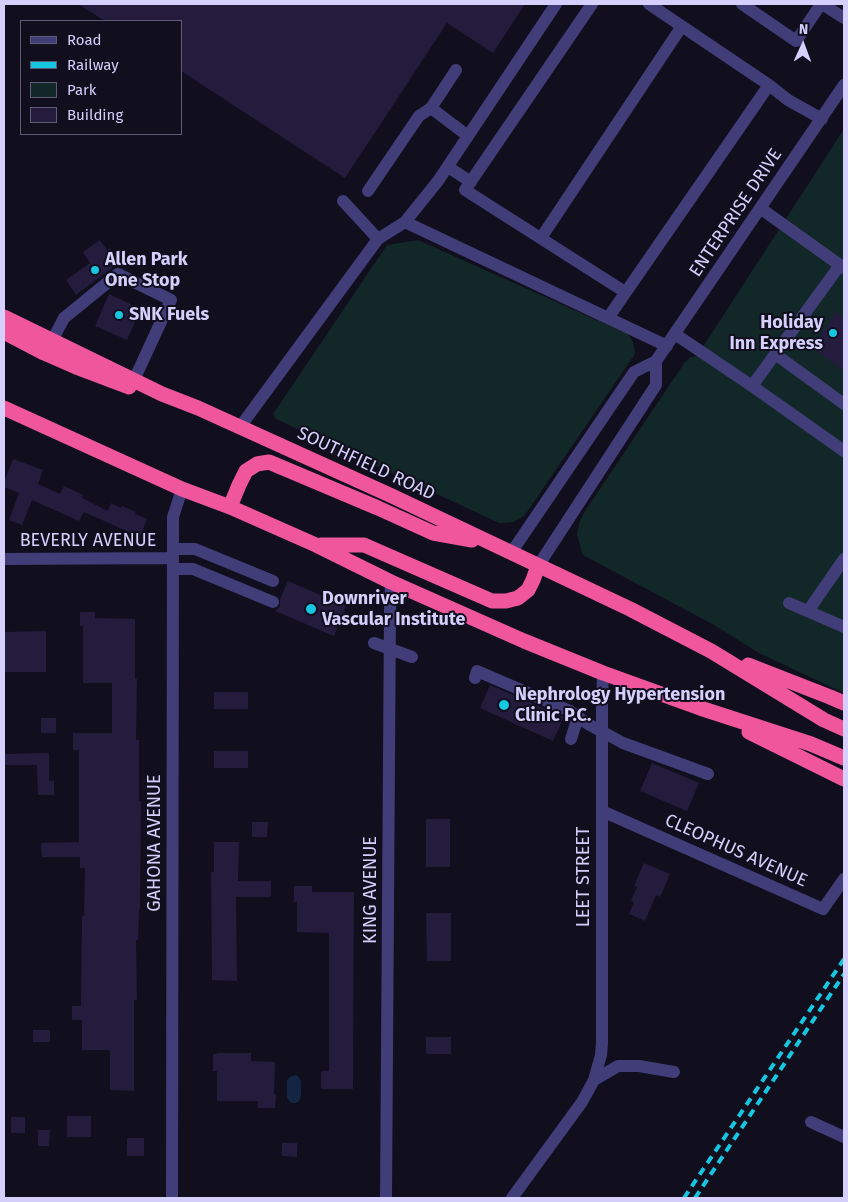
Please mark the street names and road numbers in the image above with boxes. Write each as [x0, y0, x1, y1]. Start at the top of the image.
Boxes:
street label: ENTERPRISE DRIVE [685, 145, 787, 281]
street label: SOUTHFIELD ROAD [294, 423, 438, 505]
street label: BEVERLY AVENUE [20, 530, 156, 552]
street label: GAHONA AVENUE [144, 774, 166, 912]
street label: CLEOPHUS AVENUE [661, 810, 811, 892]
street label: LEET STREET [573, 827, 595, 927]
street label: KING AVENUE [360, 836, 382, 944]

